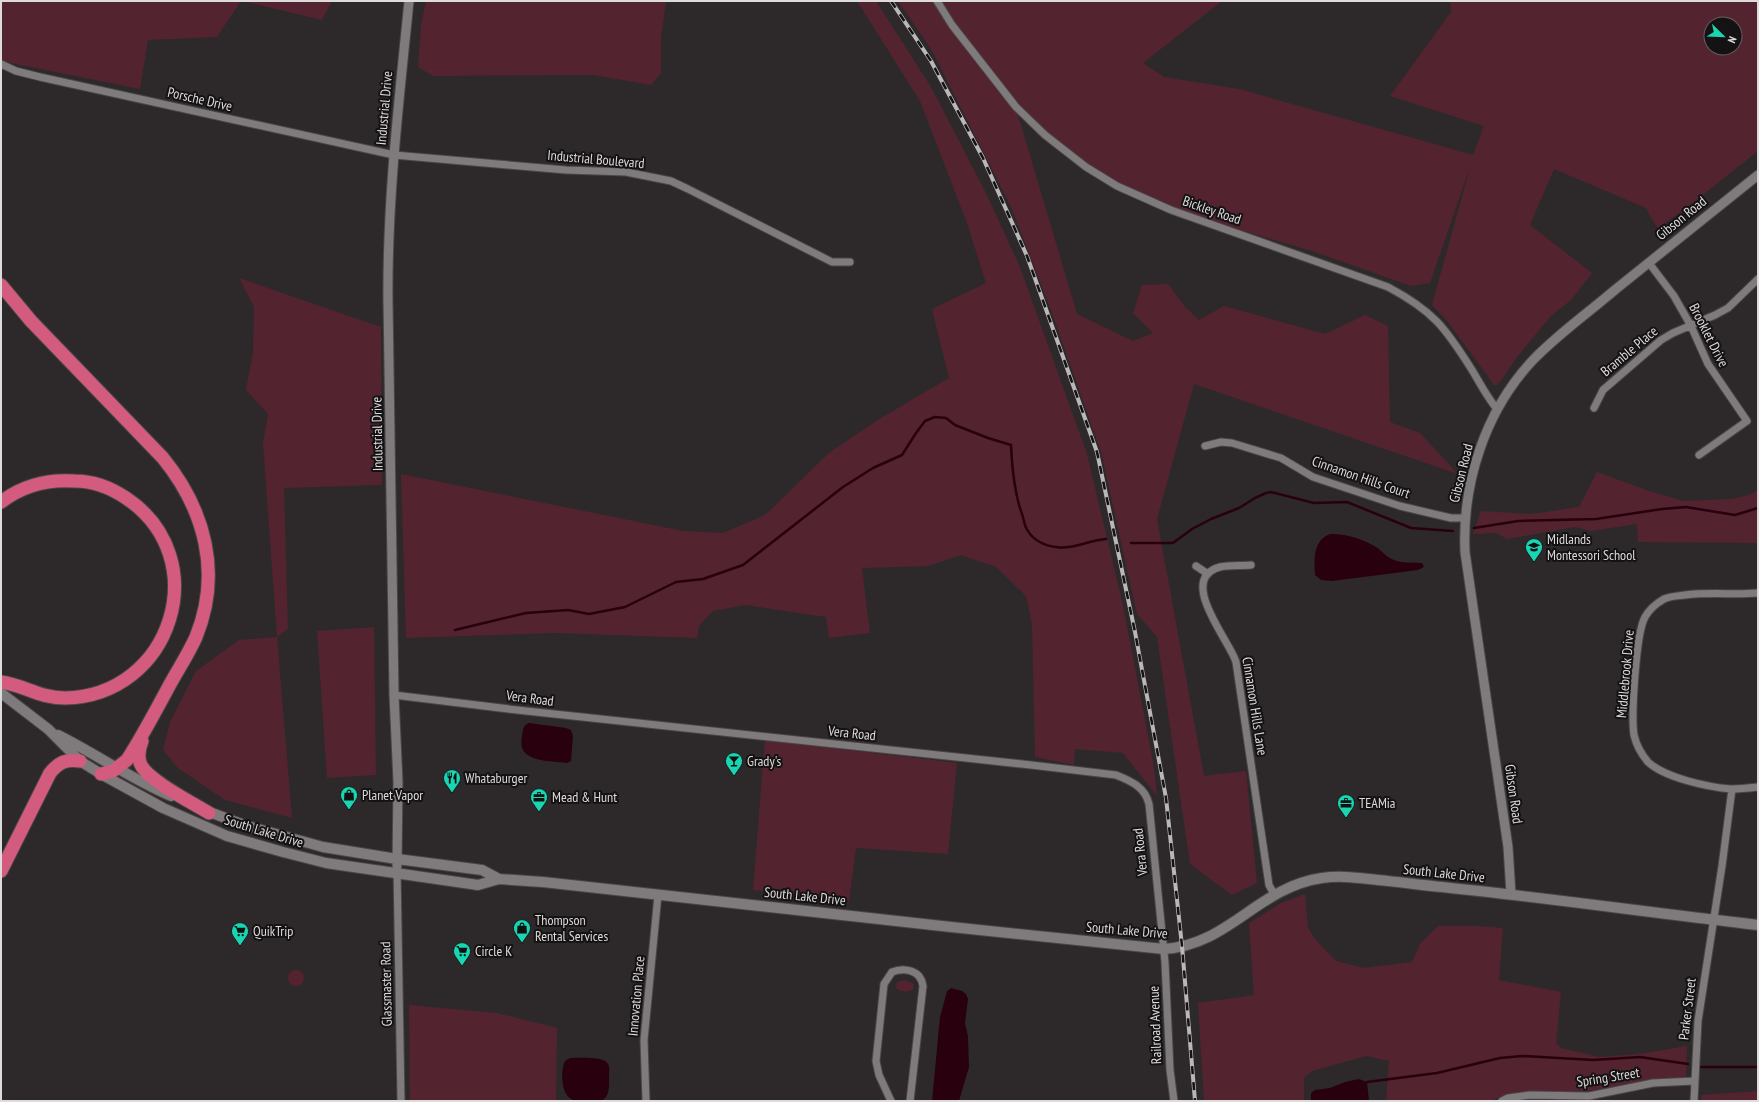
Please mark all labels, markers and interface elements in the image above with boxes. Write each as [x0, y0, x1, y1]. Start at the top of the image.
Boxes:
north arrow [1703, 16, 1743, 56]
text: N [1725, 34, 1740, 45]
street label: Industrial Drive [372, 70, 396, 146]
street label: Porsche Drive [166, 83, 234, 115]
street label: Industrial Boulevard [547, 146, 645, 172]
street label: Bickley Road [1180, 192, 1244, 228]
street label: Gibson Road [1652, 192, 1710, 244]
street label: Brooklet Drive [1685, 300, 1733, 370]
street label: Bramble Place [1597, 322, 1661, 380]
street label: Industrial Drive [367, 397, 387, 471]
street label: Gibson Road [1445, 442, 1477, 504]
street label: Cinnamon Hills Court [1310, 452, 1413, 502]
place label: Midlands Montessori School [1547, 530, 1636, 564]
school or university icon: Midlands Montessori School [1524, 537, 1544, 562]
street label: Middlebrook Drive [1612, 629, 1638, 719]
street label: Cinnamon Hills Lane [1238, 655, 1272, 757]
street label: Vera Road [504, 686, 555, 710]
street label: Vera Road [826, 721, 877, 744]
bar icon: Grady's [724, 751, 744, 776]
place label: Grady's [747, 752, 781, 770]
street label: Gibson Road [1501, 763, 1527, 825]
restaurant icon: Whataburger [442, 768, 462, 793]
place label: Whataburger [465, 769, 527, 787]
shop icon: Planet Vapor [339, 785, 359, 810]
place label: Planet Vapor [362, 786, 423, 804]
office icon: Mead & Hunt [529, 787, 549, 812]
place label: Mead & Hunt [552, 788, 617, 806]
office icon: TEAMia [1336, 793, 1356, 818]
place label: TEAMia [1359, 794, 1395, 812]
street label: South Lake Drive [222, 810, 306, 852]
street label: Vera Road [1129, 827, 1152, 878]
street label: South Lake Drive [1402, 860, 1486, 886]
street label: South Lake Drive [763, 883, 847, 909]
place label: Thompson Rental Services [535, 911, 608, 945]
street label: South Lake Drive [1085, 917, 1169, 943]
shop icon: Thompson Rental Services [512, 918, 532, 943]
supermarket icon: QuikTrip [230, 921, 250, 946]
place label: QuikTrip [253, 922, 293, 940]
street label: Glassmaster Road [376, 941, 396, 1027]
supermarket icon: Circle K [452, 941, 472, 966]
place label: Circle K [475, 942, 512, 960]
street label: Innovation Place [624, 955, 648, 1037]
street label: Parker Street [1674, 977, 1700, 1041]
street label: Railroad Avenue [1145, 985, 1165, 1064]
street label: Spring Street [1575, 1063, 1641, 1091]

